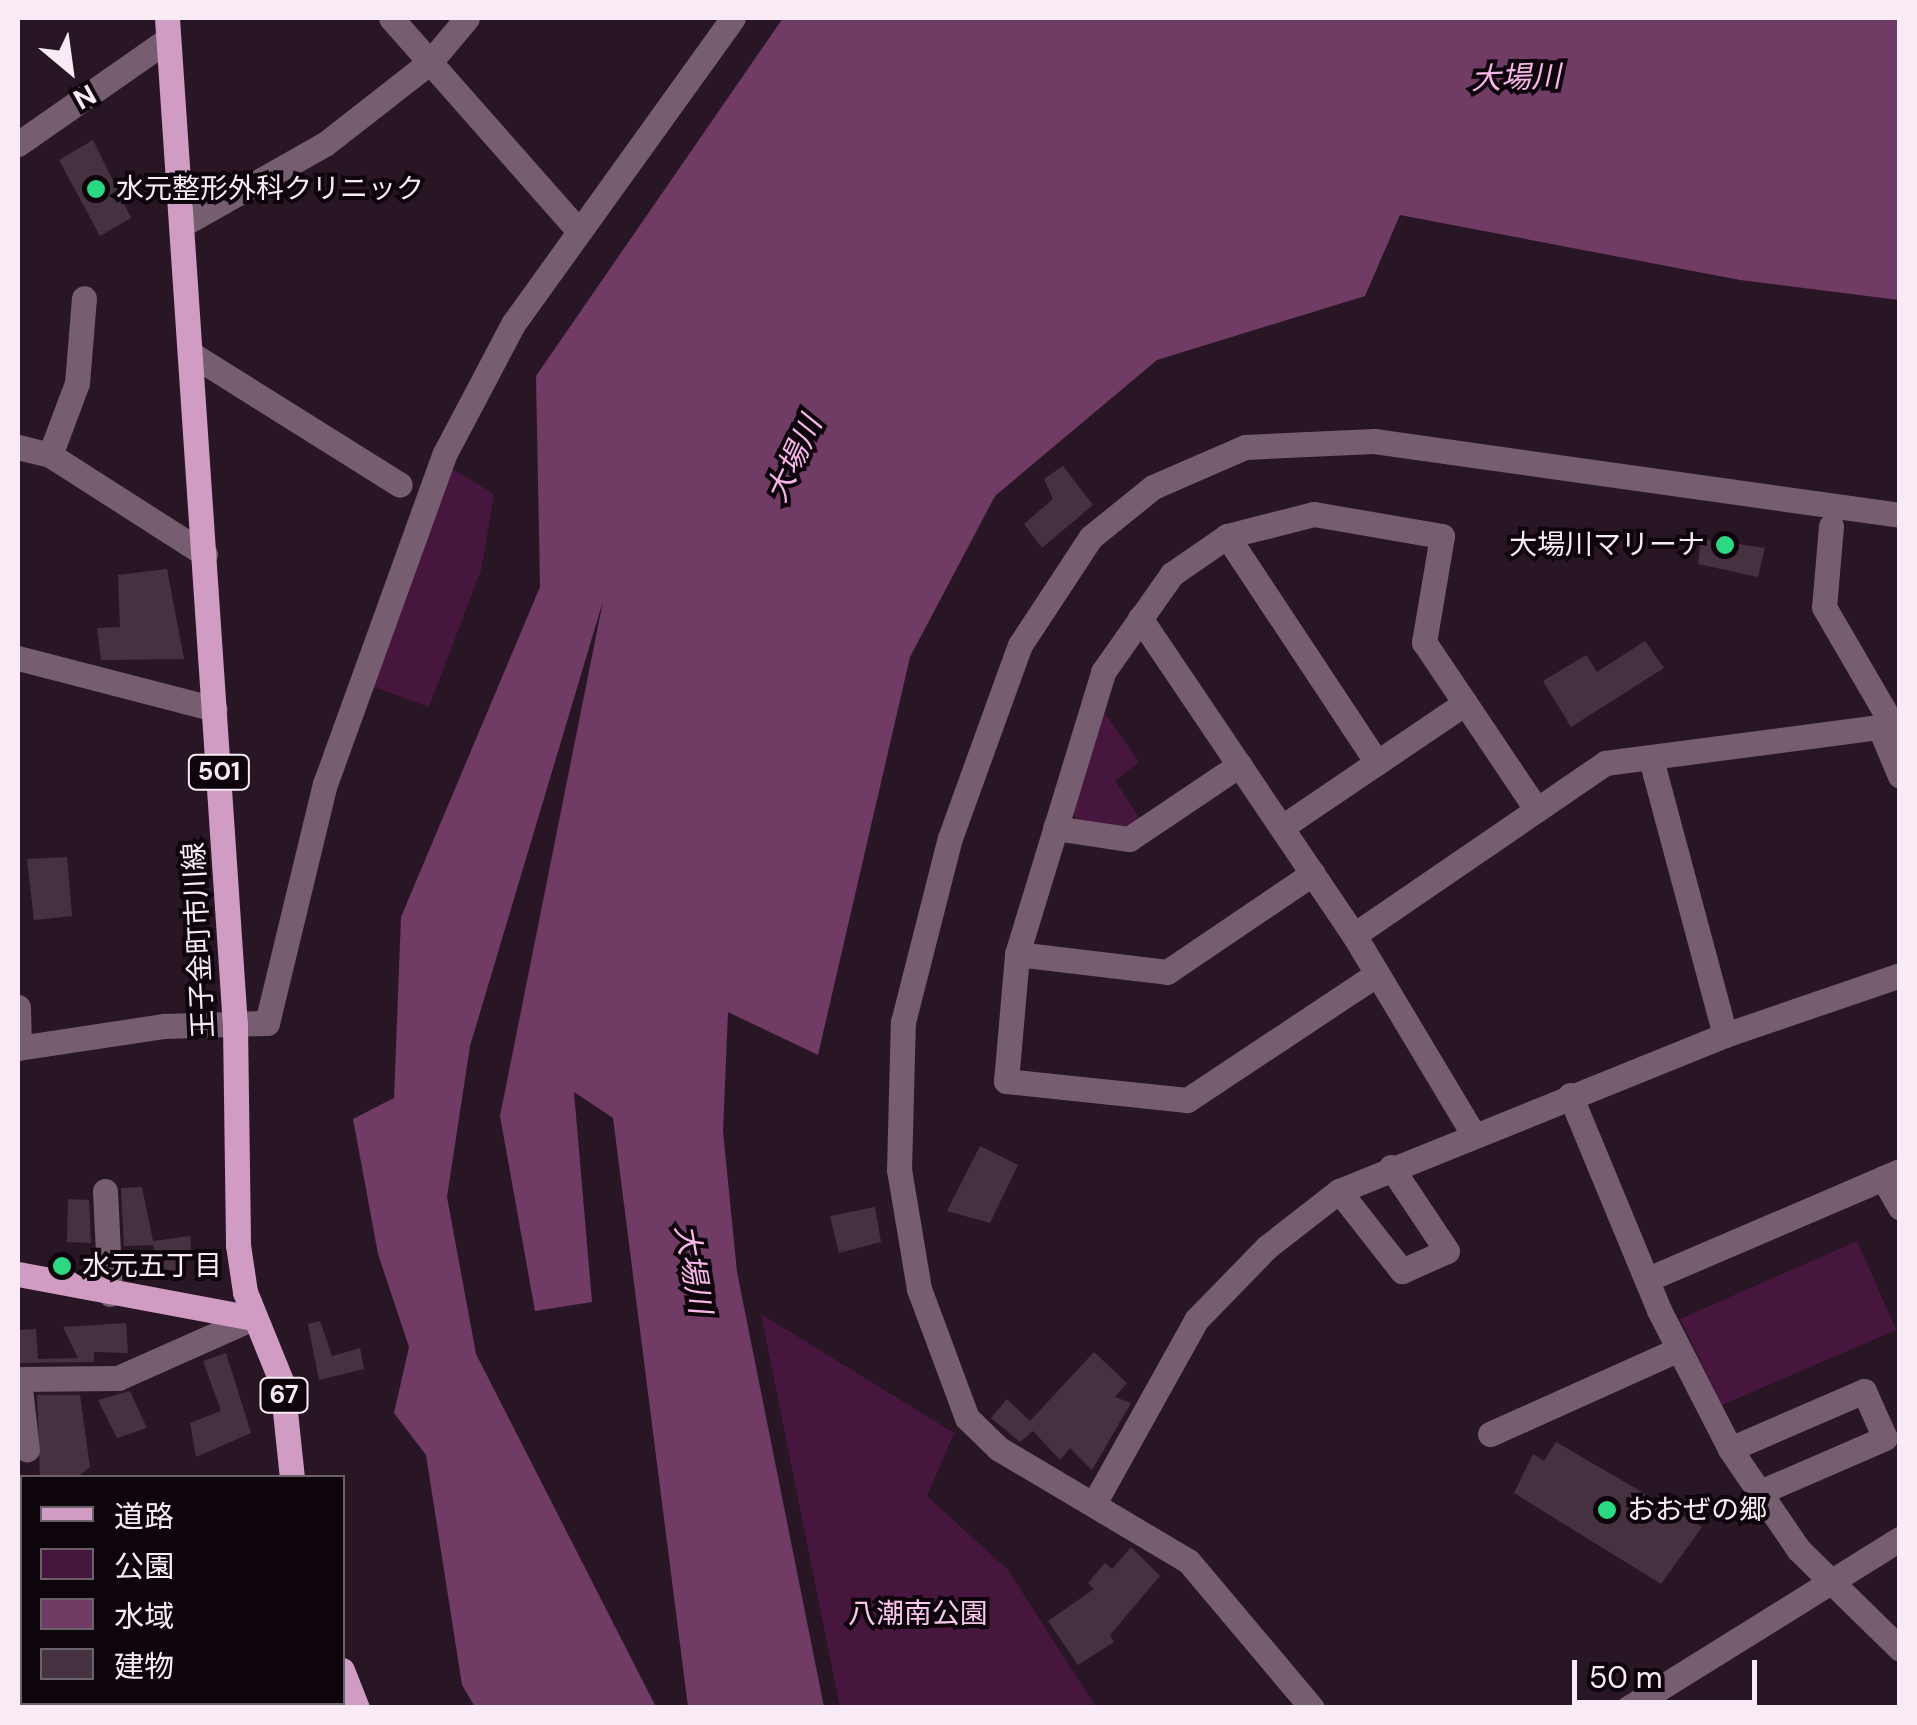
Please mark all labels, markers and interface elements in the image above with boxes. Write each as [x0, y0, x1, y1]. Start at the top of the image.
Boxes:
north arrow [20, 20, 120, 120]
water label: 大場川 [1470, 58, 1562, 98]
text: N [67, 76, 103, 118]
place label: 水元整形外科クリニック [116, 172, 424, 206]
marker: 水元整形外科クリニック [85, 178, 107, 200]
water label: 大場川 [759, 411, 829, 507]
place label: 大場川マリーナ [1509, 528, 1705, 562]
marker: 大場川マリーナ [1714, 534, 1736, 556]
road number: 501 [186, 752, 252, 792]
street label: 王子金町市川線 [177, 841, 221, 1039]
water label: 大場川 [667, 1222, 719, 1316]
place label: 水元五丁目 [82, 1249, 222, 1283]
marker: 水元五丁目 [51, 1255, 73, 1277]
road number: 67 [259, 1375, 309, 1415]
legend [20, 1475, 345, 1705]
place label: おおぜの郷 [1627, 1493, 1767, 1527]
text: 道路 [114, 1497, 174, 1536]
marker: おおぜの郷 [1596, 1499, 1618, 1521]
text: 公園 [114, 1547, 174, 1586]
text: 水域 [114, 1597, 174, 1636]
park label: 八潮南公園 [848, 1597, 988, 1631]
scale bar [1577, 1640, 1762, 1702]
text: 建物 [114, 1647, 174, 1686]
text: 50 m [1589, 1658, 1663, 1697]

